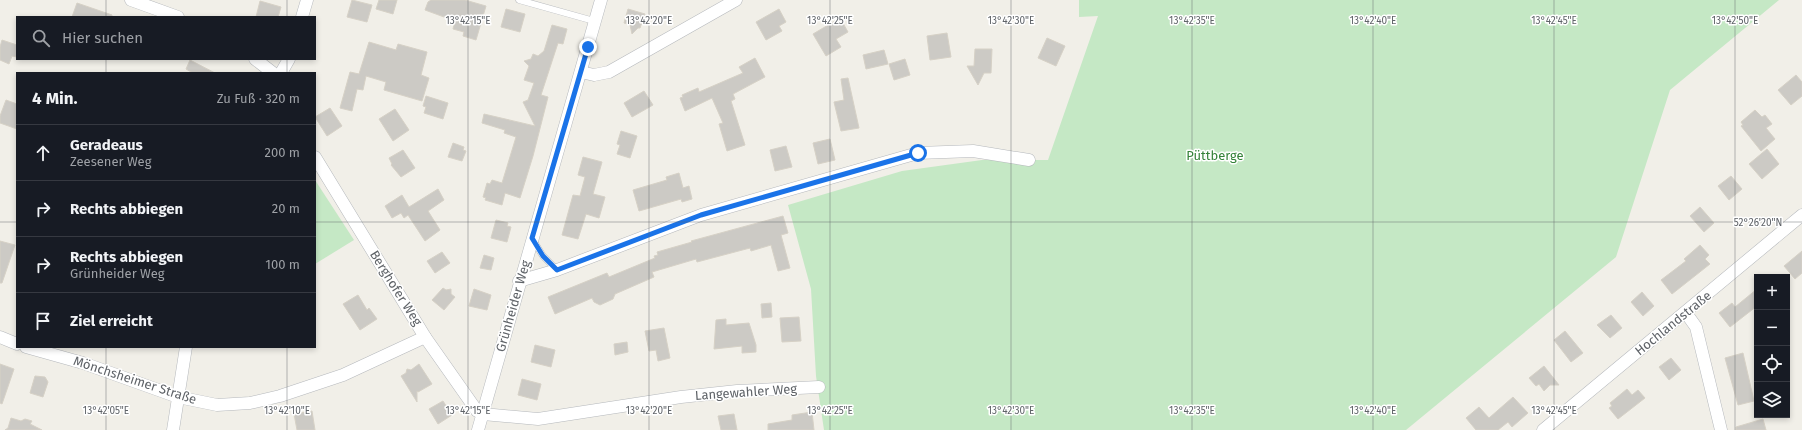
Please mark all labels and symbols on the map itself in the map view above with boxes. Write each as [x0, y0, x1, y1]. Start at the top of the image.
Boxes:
text: 13°42'15"E [445, 15, 491, 27]
text: 13°42'20"E [626, 15, 672, 27]
text: 13°42'25"E [807, 15, 853, 27]
text: 13°42'30"E [988, 15, 1034, 27]
text: 13°42'35"E [1169, 15, 1215, 27]
text: 13°42'40"E [1350, 15, 1396, 27]
text: 13°42'45"E [1531, 15, 1577, 27]
text: 13°42'50"E [1712, 15, 1758, 27]
route end [579, 38, 597, 56]
route start [909, 144, 927, 162]
park label: Püttberge [1186, 148, 1244, 163]
text: 52°26'20"N [1734, 217, 1782, 229]
street label: Berghofer Weg [367, 248, 425, 329]
street label: Grünheider Weg [493, 258, 533, 354]
street label: Hochlandstraße [1632, 288, 1714, 358]
street label: Mönchsheimer Straße [72, 353, 198, 407]
street label: Langewahler Weg [694, 381, 798, 403]
text: 13°42'05"E [83, 405, 129, 417]
text: 13°42'10"E [264, 405, 310, 417]
text: 13°42'15"E [445, 405, 491, 417]
text: 13°42'20"E [626, 405, 672, 417]
text: 13°42'25"E [807, 405, 853, 417]
text: 13°42'30"E [988, 405, 1034, 417]
text: 13°42'35"E [1169, 405, 1215, 417]
text: 13°42'40"E [1350, 405, 1396, 417]
text: 13°42'45"E [1531, 405, 1577, 417]

